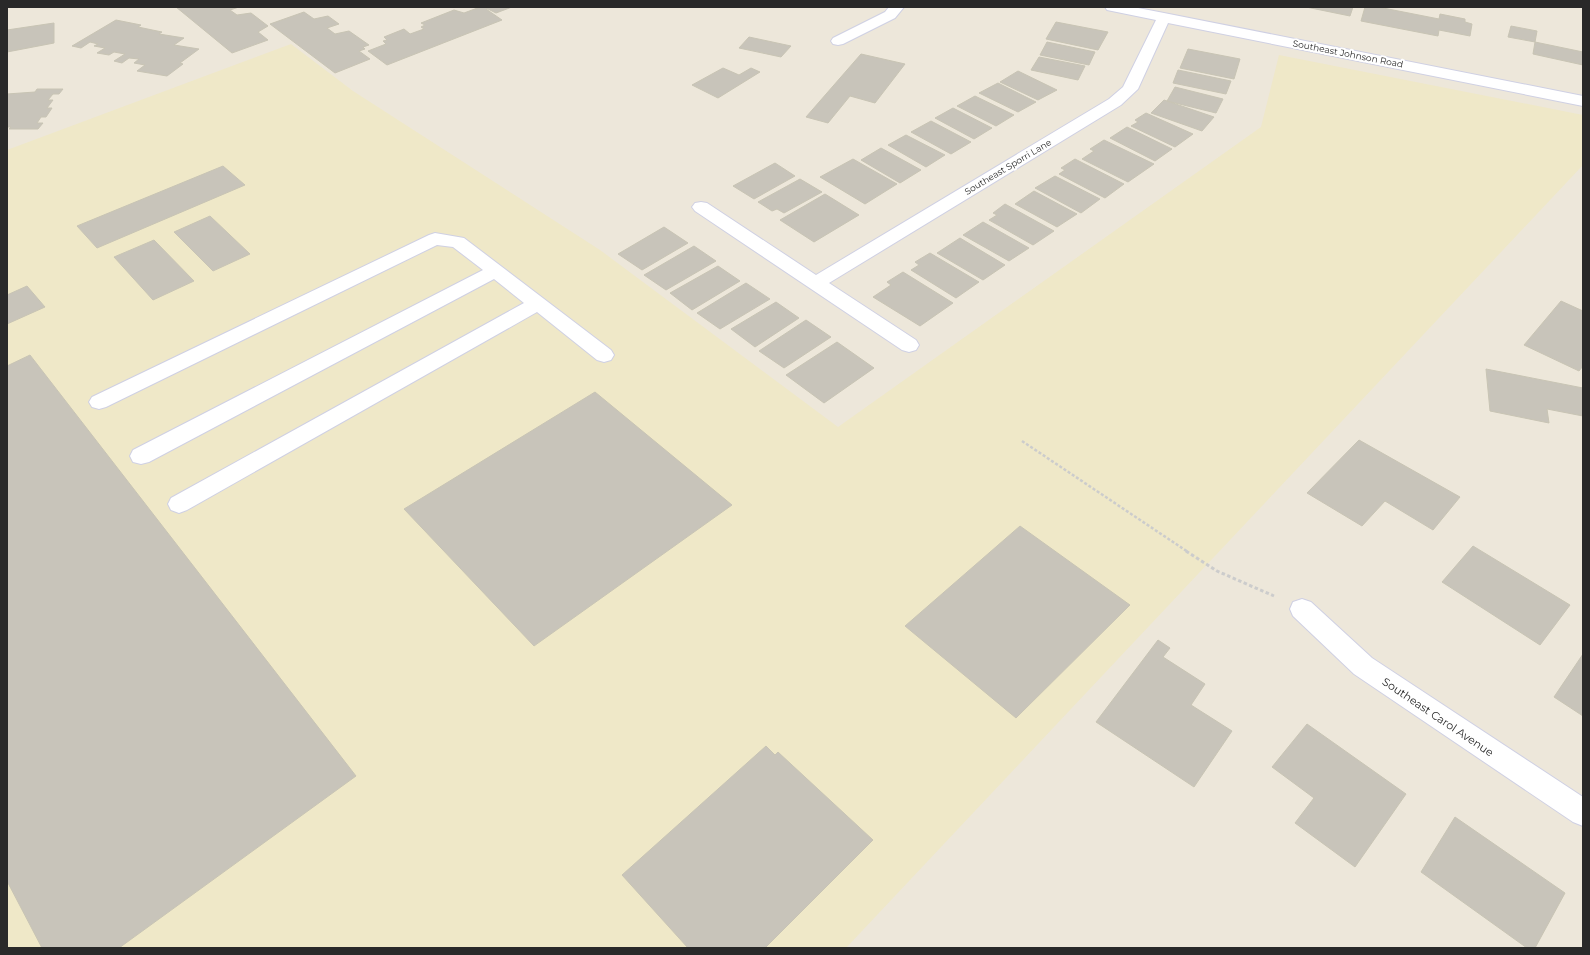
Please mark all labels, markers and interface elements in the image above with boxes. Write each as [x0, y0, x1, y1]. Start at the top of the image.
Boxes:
street label: Southeast Johnson Road [1292, 37, 1404, 70]
street label: Southeast Sporri Lane [962, 136, 1054, 197]
street label: Southeast Carol Avenue [1380, 674, 1497, 760]

